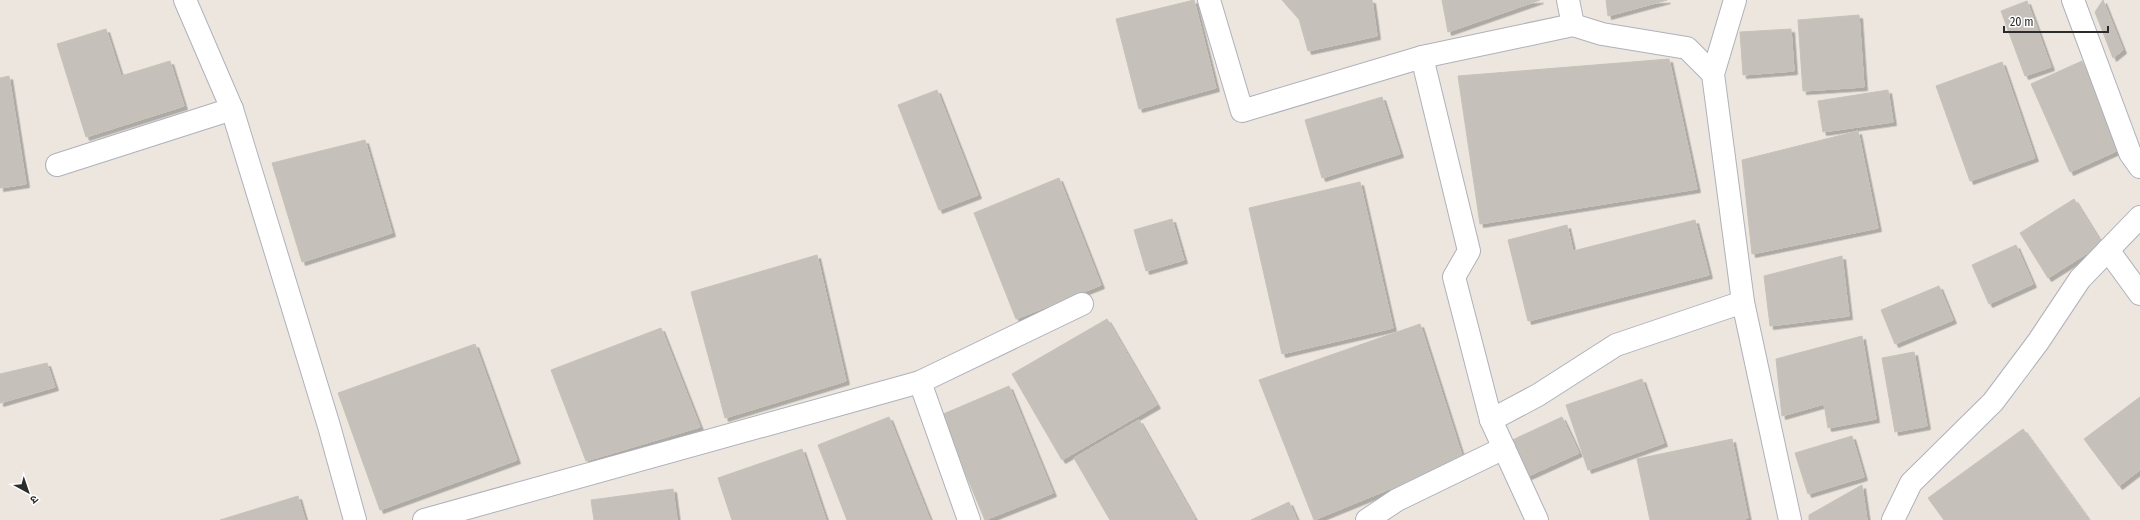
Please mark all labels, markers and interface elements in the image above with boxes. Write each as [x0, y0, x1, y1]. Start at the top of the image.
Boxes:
scale bar [2004, 8, 2108, 34]
text: 20 m [2010, 15, 2034, 29]
north arrow [8, 472, 48, 512]
text: उ [27, 492, 41, 507]

